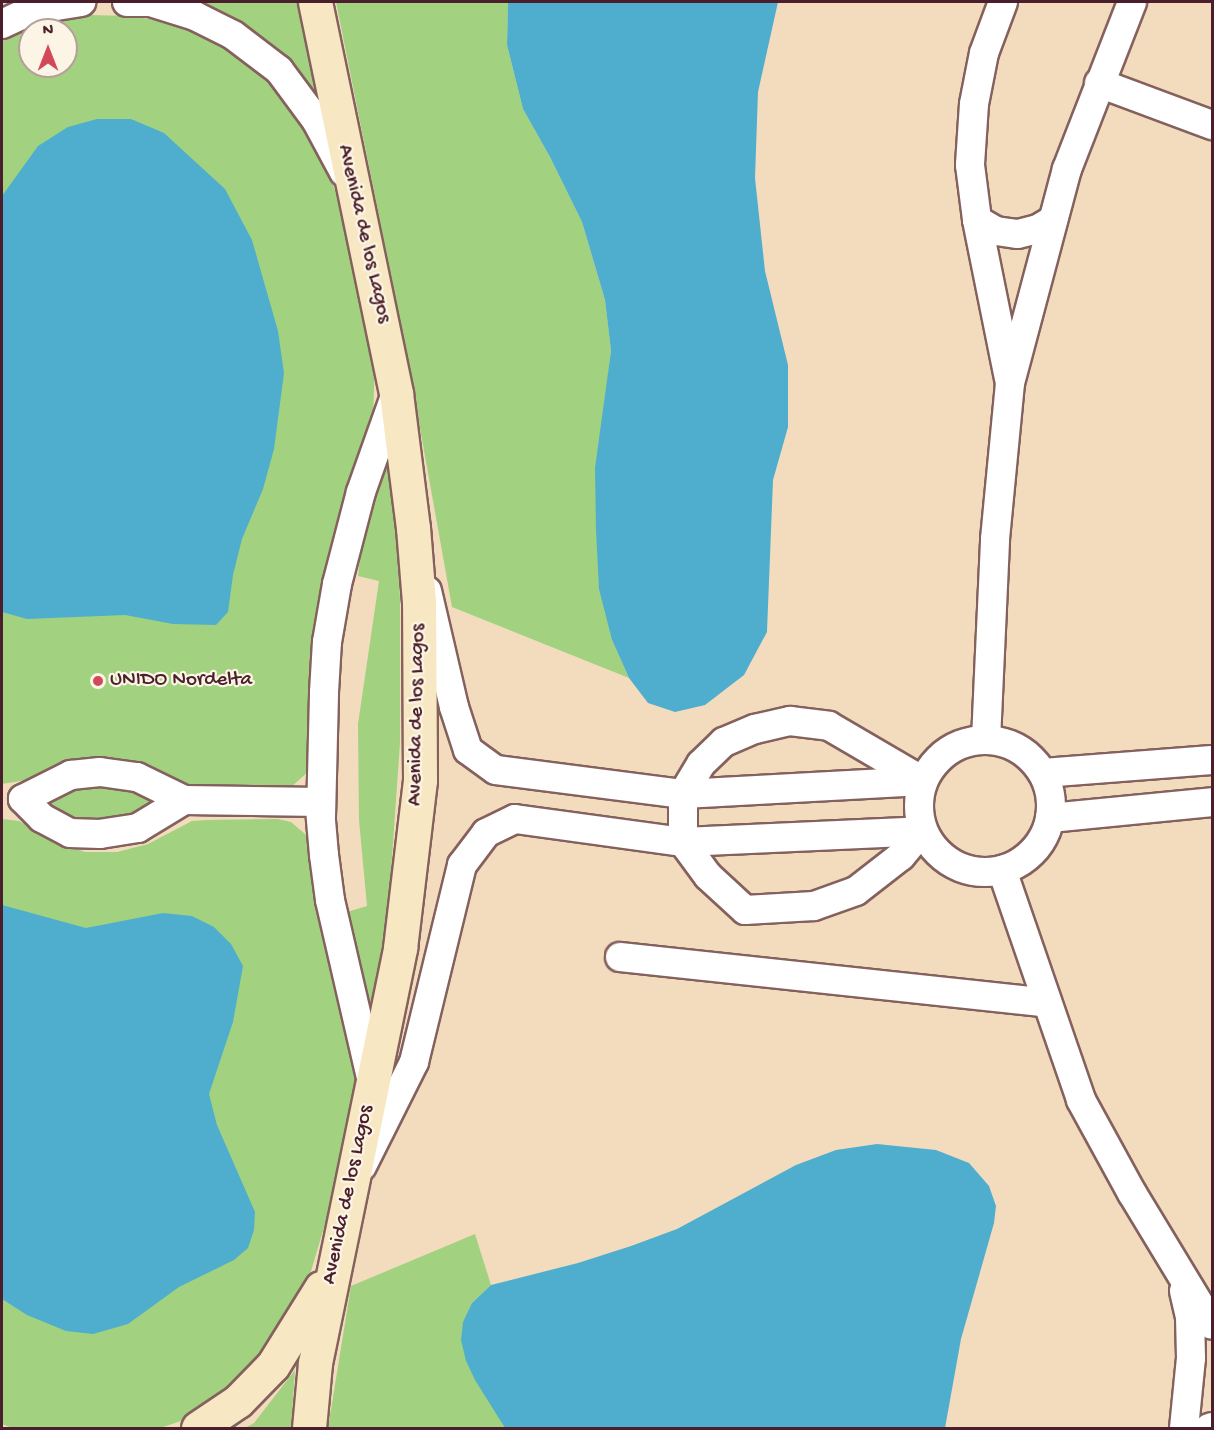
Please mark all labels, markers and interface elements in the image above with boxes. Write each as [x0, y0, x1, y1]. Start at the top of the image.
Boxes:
north arrow [18, 18, 78, 78]
text: N [43, 22, 53, 41]
street label: Avenida de los Lagos [330, 142, 396, 326]
street label: Avenida de los Lagos [404, 624, 432, 806]
place label: UNIDO Nordelta [110, 668, 252, 694]
marker: UNIDO Nordelta [91, 674, 105, 688]
street label: Avenida de los Lagos [318, 1103, 380, 1287]

